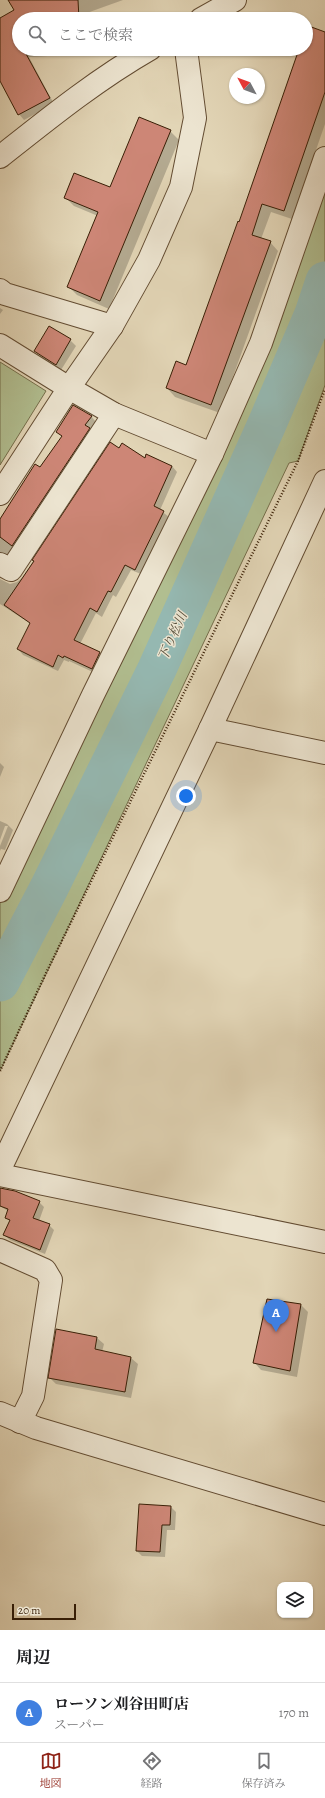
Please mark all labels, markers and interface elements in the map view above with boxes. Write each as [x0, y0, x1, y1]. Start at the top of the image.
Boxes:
search box [12, 12, 313, 56]
icon: search [26, 23, 48, 45]
text: ここで検索 [58, 25, 133, 45]
north arrow [229, 68, 265, 104]
water label: 下り松川 [154, 607, 192, 663]
your location [176, 786, 196, 806]
pin: A [263, 1299, 289, 1332]
map controls [277, 1582, 313, 1618]
button: layers [277, 1582, 313, 1618]
scale bar [12, 1602, 76, 1621]
text: 20 m [18, 1603, 40, 1618]
text: 周辺 [16, 1646, 50, 1669]
text: ローソン刈谷田町店 [54, 1694, 188, 1714]
text: A [25, 1704, 33, 1721]
text: 170 m [279, 1704, 309, 1721]
text: スーパー [54, 1716, 105, 1733]
tab: 地図 [40, 1750, 62, 1791]
tab: 経路 [141, 1750, 163, 1791]
tab: 保存済み [242, 1750, 286, 1791]

